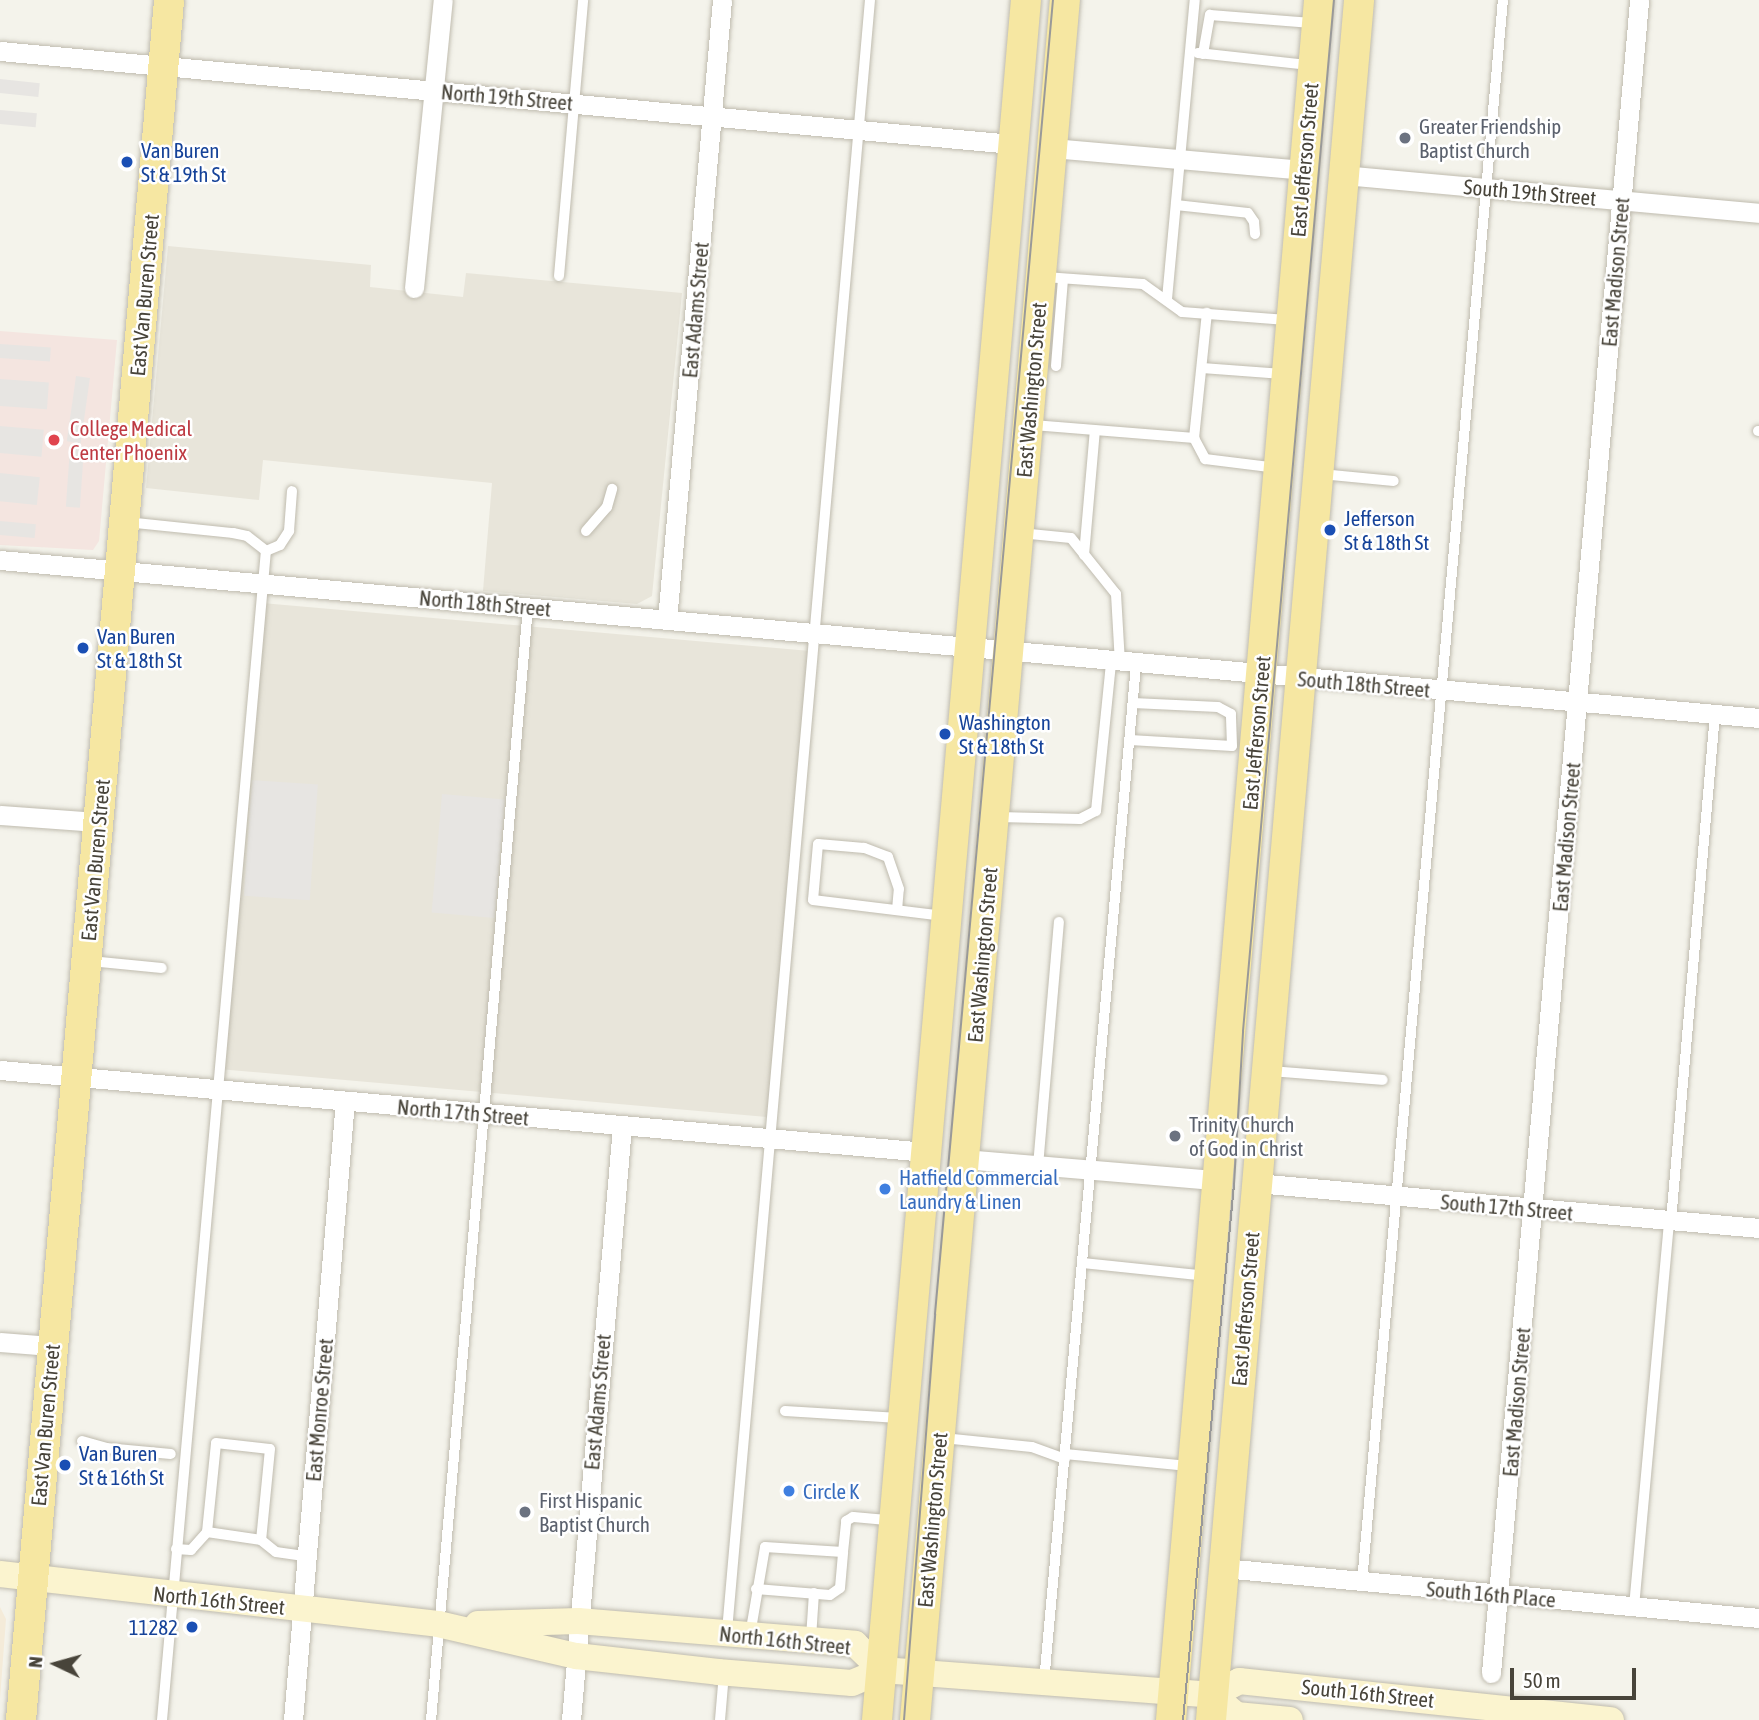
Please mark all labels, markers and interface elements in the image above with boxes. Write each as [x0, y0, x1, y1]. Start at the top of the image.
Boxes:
street label: North 19th Street [440, 79, 574, 115]
street label: East Jefferson Street [1285, 82, 1323, 238]
place label: Greater Friendship Baptist Church [1419, 113, 1561, 163]
marker: Greater Friendship Baptist Church [1397, 130, 1413, 146]
place label: Van Buren St & 19th St [141, 137, 226, 187]
marker: Van Buren St & 19th St [119, 154, 135, 170]
street label: South 19th Street [1463, 174, 1597, 210]
street label: East Madison Street [1596, 196, 1634, 348]
street label: East Van Buren Street [124, 213, 164, 377]
street label: East Adams Street [676, 241, 714, 379]
street label: East Washington Street [1011, 301, 1051, 479]
place label: College Medical Center Phoenix [70, 415, 192, 465]
marker: College Medical Center Phoenix [44, 430, 64, 450]
place label: Jefferson St & 18th St [1344, 505, 1429, 555]
marker: Jefferson St & 18th St [1322, 522, 1338, 538]
street label: North 18th Street [418, 585, 552, 621]
place label: Van Buren St & 18th St [97, 623, 182, 673]
marker: Van Buren St & 18th St [75, 640, 91, 656]
street label: East Jefferson Street [1237, 655, 1275, 811]
street label: South 18th Street [1297, 666, 1431, 702]
place label: Washington St & 18th St [959, 709, 1051, 759]
marker: Washington St & 18th St [937, 726, 953, 742]
street label: East Madison Street [1547, 761, 1585, 913]
street label: East Van Buren Street [75, 778, 115, 942]
street label: East Washington Street [962, 866, 1002, 1044]
street label: North 17th Street [396, 1094, 530, 1130]
place label: Trinity Church of God in Christ [1189, 1111, 1303, 1161]
marker: Trinity Church of God in Christ [1167, 1128, 1183, 1144]
place label: Hatfield Commercial Laundry & Linen [899, 1164, 1059, 1214]
marker: Hatfield Commercial Laundry & Linen [877, 1181, 893, 1197]
street label: South 17th Street [1440, 1189, 1574, 1225]
street label: East Jefferson Street [1226, 1231, 1264, 1387]
street label: East Madison Street [1497, 1326, 1535, 1478]
street label: East Adams Street [578, 1333, 616, 1471]
street label: East Monroe Street [300, 1337, 338, 1483]
street label: East Van Buren Street [25, 1343, 65, 1507]
street label: East Washington Street [912, 1431, 952, 1609]
place label: Van Buren St & 16th St [79, 1440, 164, 1490]
marker: Van Buren St & 16th St [57, 1457, 73, 1473]
place label: Circle K [803, 1478, 859, 1504]
marker: Circle K [781, 1483, 797, 1499]
place label: First Hispanic Baptist Church [539, 1487, 650, 1537]
marker: First Hispanic Baptist Church [517, 1504, 533, 1520]
street label: South 16th Place [1425, 1576, 1557, 1612]
street label: North 16th Street [152, 1581, 286, 1619]
place label: 11282 [129, 1614, 178, 1640]
marker: 11282 [184, 1619, 200, 1635]
street label: North 16th Street [718, 1621, 852, 1659]
north arrow [21, 1629, 91, 1699]
scale bar [1514, 1654, 1640, 1698]
text: N [24, 1656, 47, 1669]
text: 50 m [1523, 1668, 1561, 1692]
street label: South 16th Street [1301, 1674, 1435, 1712]

